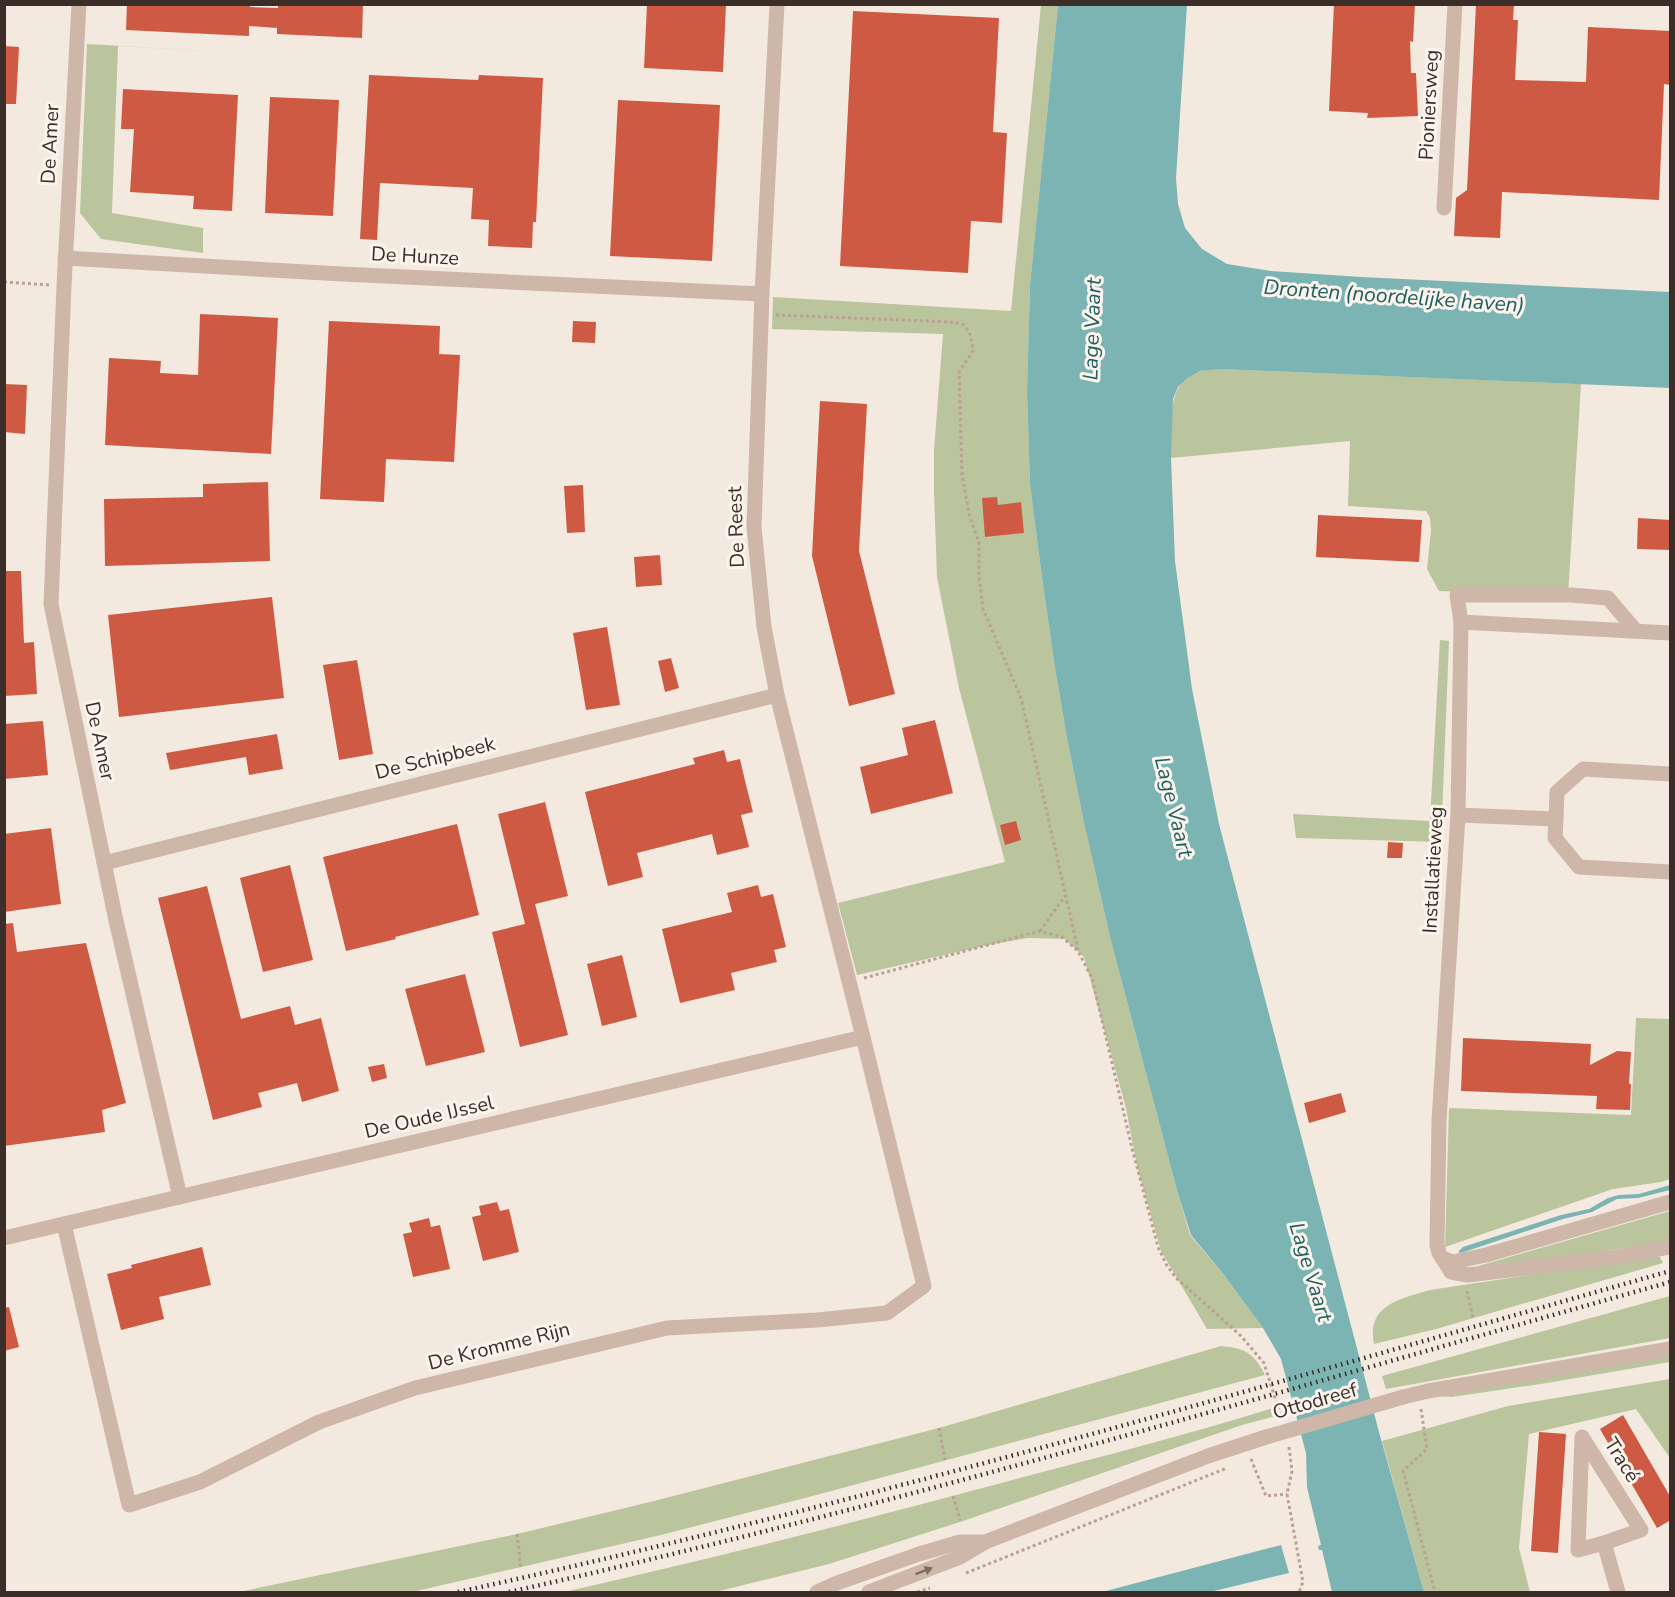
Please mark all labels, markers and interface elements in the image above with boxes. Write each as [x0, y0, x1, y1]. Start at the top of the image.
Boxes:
street label: Pioniersweg [1413, 49, 1445, 161]
street label: De Amer [34, 103, 66, 185]
street label: De Hunze [370, 240, 460, 272]
water label: Dronten (noordelijke haven) [1263, 273, 1525, 319]
water label: Lage Vaart [1076, 277, 1108, 381]
street label: De Reest [721, 485, 751, 568]
street label: De Amer [78, 699, 122, 783]
street label: De Schipbeek [372, 730, 499, 786]
water label: Lage Vaart [1148, 754, 1200, 861]
street label: Installatieweg [1416, 806, 1450, 934]
street label: De Oude IJssel [362, 1089, 496, 1145]
water label: Lage Vaart [1283, 1219, 1340, 1326]
street label: De Kromme Rijn [425, 1315, 573, 1377]
street label: Ottodreef [1270, 1376, 1361, 1426]
street label: Tracé [1598, 1433, 1646, 1487]
one-way arrow [915, 1565, 933, 1575]

